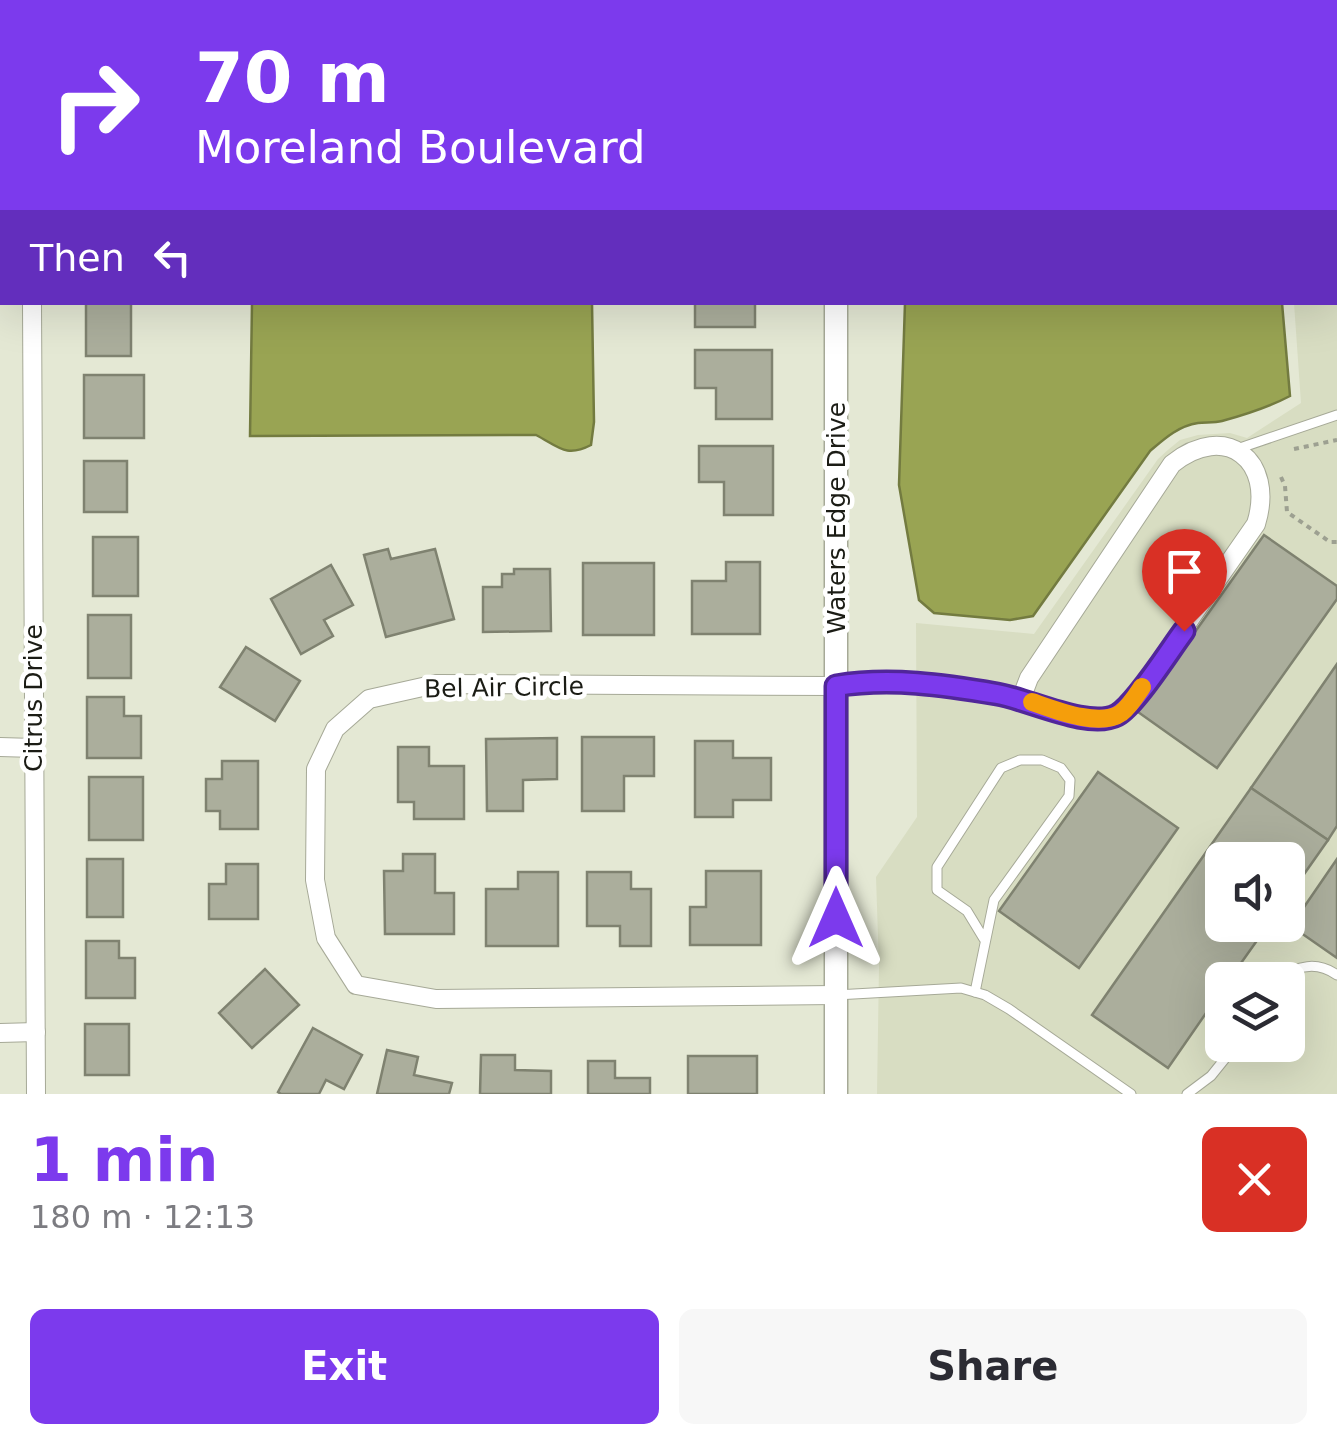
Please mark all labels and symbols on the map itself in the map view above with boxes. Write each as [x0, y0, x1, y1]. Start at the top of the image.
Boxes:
street label: Waters Edge Drive [822, 402, 851, 634]
pin [1142, 529, 1227, 632]
street label: Citrus Drive [19, 624, 48, 772]
street label: Bel Air Circle [424, 672, 584, 703]
position arrow [784, 866, 888, 970]

